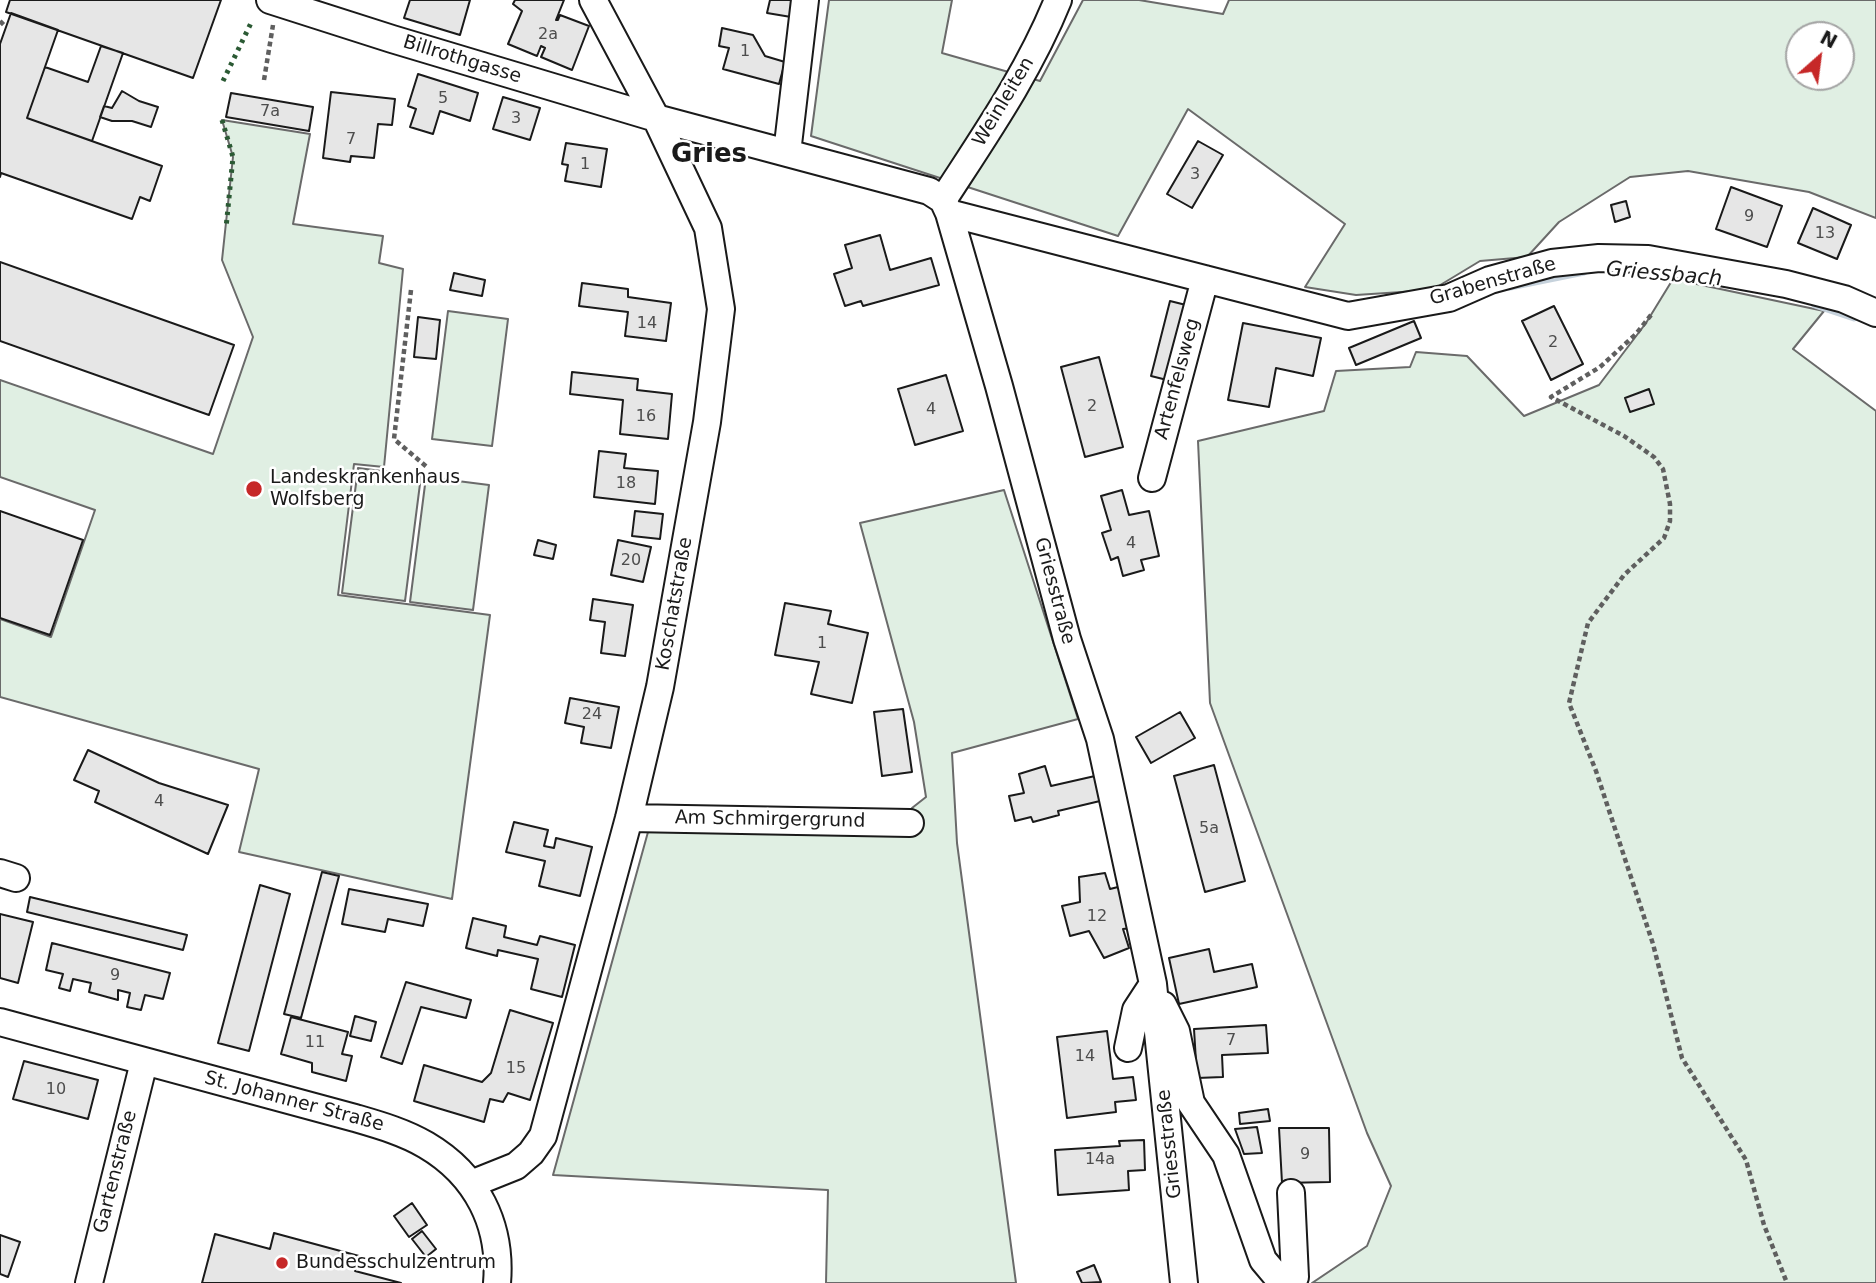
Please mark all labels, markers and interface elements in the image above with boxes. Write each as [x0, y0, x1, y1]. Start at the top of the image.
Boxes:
north arrow [1785, 21, 1855, 91]
house number: 2a [538, 25, 558, 45]
text: N [1817, 26, 1841, 53]
street label: Billrothgasse [400, 31, 524, 89]
house number: 1 [740, 42, 750, 62]
street label: Weinleiten [968, 53, 1040, 151]
house number: 5 [438, 89, 448, 109]
house number: 7a [260, 102, 280, 122]
house number: 3 [511, 109, 521, 129]
house number: 7 [346, 130, 356, 150]
district label: Gries [671, 139, 747, 171]
house number: 1 [580, 155, 590, 175]
house number: 3 [1190, 165, 1200, 185]
house number: 9 [1744, 207, 1754, 227]
house number: 13 [1815, 224, 1835, 244]
street label: Grabenstraße [1427, 253, 1559, 311]
water label: Griessbach [1605, 257, 1723, 293]
house number: 14 [637, 314, 657, 334]
street label: Artenfelsweg [1151, 316, 1205, 442]
house number: 2 [1548, 333, 1558, 353]
house number: 2 [1087, 397, 1097, 417]
house number: 4 [926, 400, 936, 420]
house number: 16 [636, 407, 656, 427]
place label: Landeskrankenhaus Wolfsberg [270, 467, 460, 511]
house number: 18 [616, 474, 636, 494]
marker: Landeskrankenhaus Wolfsberg [244, 479, 264, 499]
house number: 4 [1126, 534, 1136, 554]
street label: Griesstraße [1029, 535, 1079, 647]
street label: Koschatstraße [652, 536, 698, 672]
house number: 20 [621, 551, 641, 571]
house number: 1 [817, 634, 827, 654]
house number: 24 [582, 705, 602, 725]
house number: 4 [154, 792, 164, 812]
street label: Am Schmirgergrund [675, 807, 865, 833]
house number: 5a [1199, 819, 1219, 839]
house number: 12 [1087, 907, 1107, 927]
house number: 9 [110, 966, 120, 986]
house number: 7 [1226, 1031, 1236, 1051]
house number: 11 [305, 1033, 325, 1053]
house number: 14 [1075, 1047, 1095, 1067]
house number: 15 [506, 1059, 526, 1079]
street label: St. Johanner Straße [202, 1067, 386, 1137]
house number: 10 [46, 1080, 66, 1100]
street label: Griesstraße [1153, 1088, 1187, 1200]
street label: Gartenstraße [90, 1108, 142, 1236]
house number: 9 [1300, 1145, 1310, 1165]
house number: 14a [1085, 1150, 1115, 1170]
place label: Bundesschulzentrum [296, 1252, 496, 1274]
marker: Bundesschulzentrum [274, 1255, 290, 1271]

